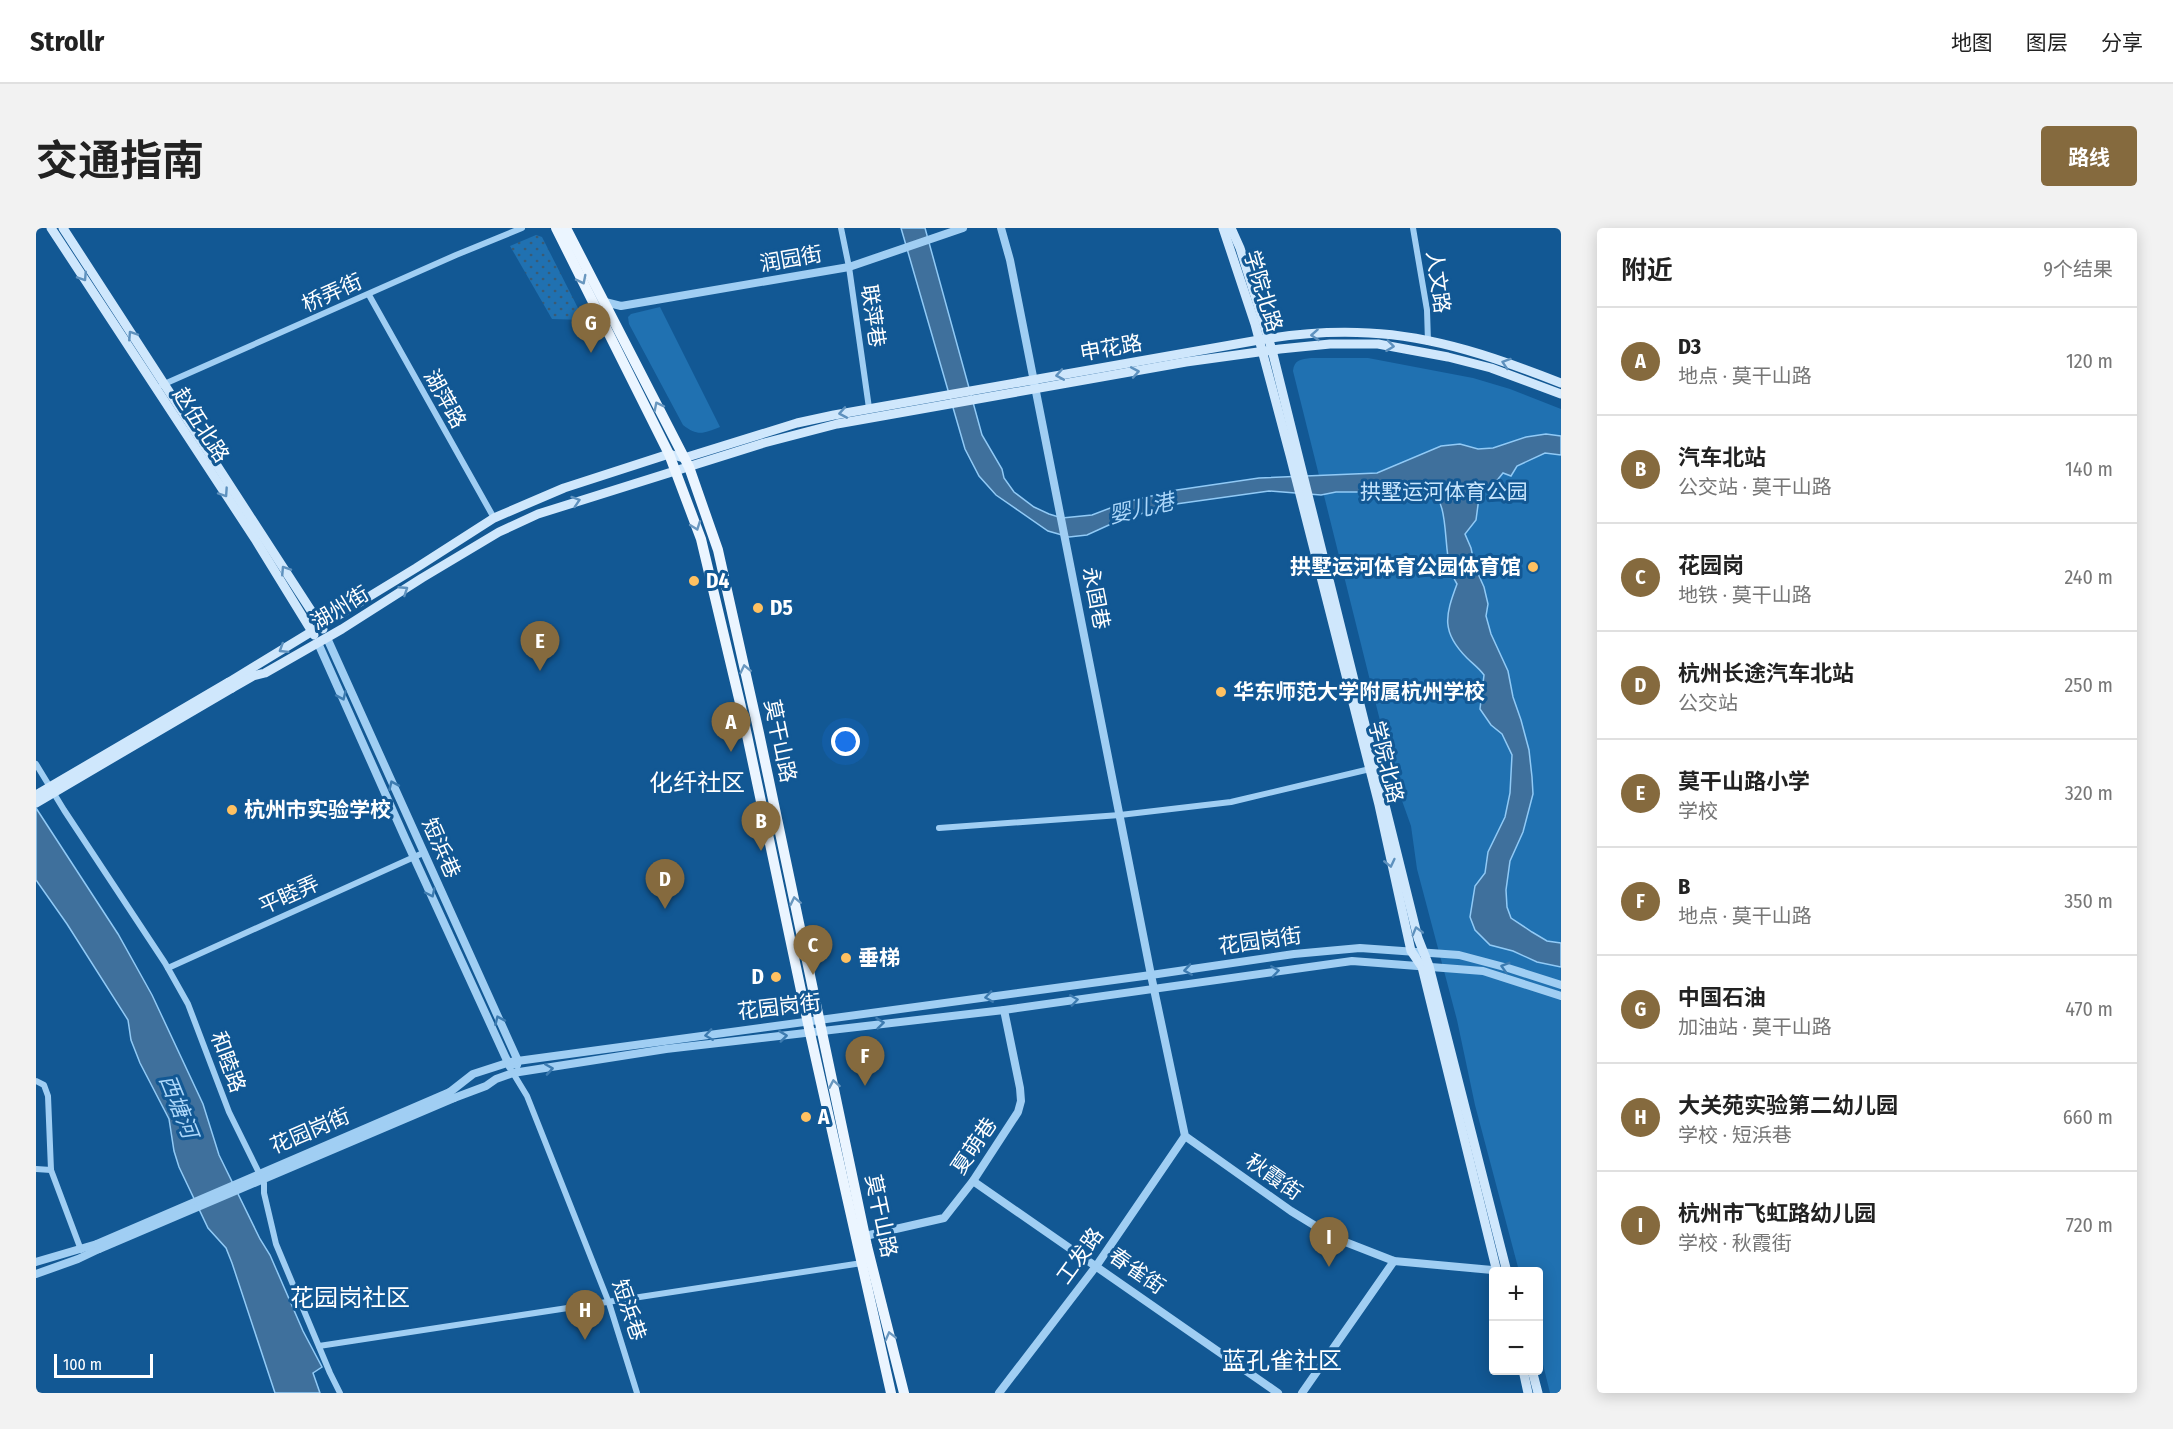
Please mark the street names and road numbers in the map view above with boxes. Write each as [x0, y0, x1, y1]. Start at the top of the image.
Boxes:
street label: 润园街 [758, 241, 824, 277]
street label: 学院北路 [1238, 247, 1288, 335]
street label: 人文路 [1421, 249, 1455, 315]
street label: 桥弄街 [298, 268, 366, 318]
street label: 联萍巷 [856, 283, 890, 349]
street label: 申花路 [1078, 330, 1144, 366]
street label: 湖萍路 [418, 365, 472, 433]
street label: 赵伍北路 [167, 383, 235, 467]
street label: 永固巷 [1077, 565, 1115, 631]
street label: 湖州街 [306, 581, 374, 635]
street label: 莫干山路 [759, 697, 801, 785]
street label: 学院北路 [1363, 718, 1409, 806]
street label: 短浜巷 [416, 814, 466, 882]
street label: 平睦弄 [255, 870, 323, 920]
street label: 花园岗街 [1217, 922, 1303, 960]
street label: 花园岗街 [736, 989, 822, 1025]
street label: 和睦路 [205, 1028, 251, 1096]
street label: 花园岗街 [266, 1103, 354, 1159]
street label: 夏萌巷 [946, 1113, 1002, 1179]
street label: 秋霞街 [1241, 1148, 1307, 1206]
street label: 莫干山路 [860, 1172, 902, 1260]
street label: 工发路 [1051, 1223, 1109, 1289]
street label: 春雀街 [1104, 1242, 1170, 1300]
street label: 短浜巷 [606, 1276, 652, 1344]

